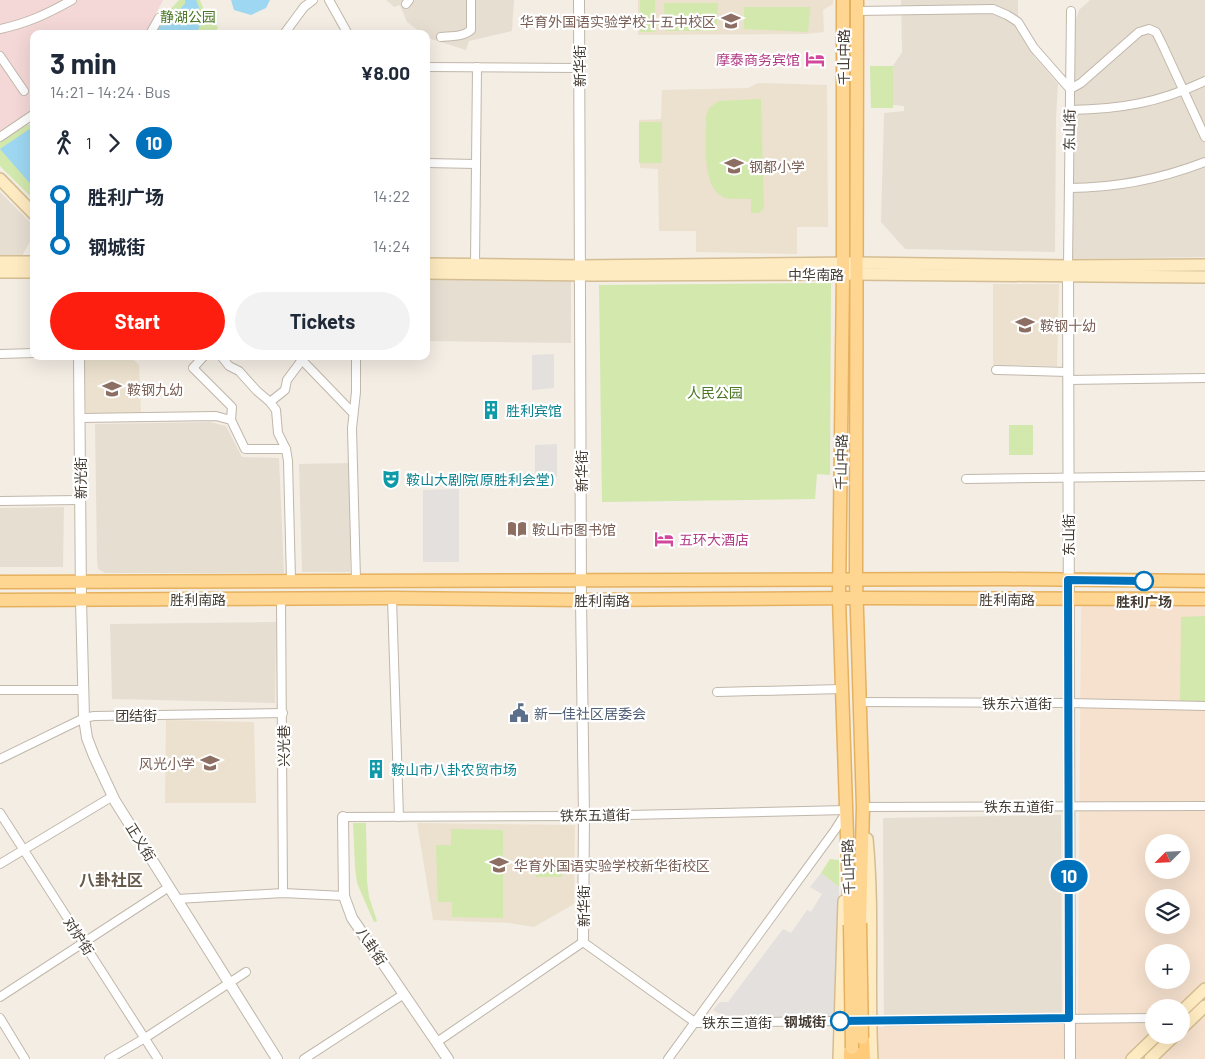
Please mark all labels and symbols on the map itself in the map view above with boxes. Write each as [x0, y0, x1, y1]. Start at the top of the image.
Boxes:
park label: 静湖公园 [160, 8, 216, 25]
school or university icon: 华育外国语实验学校十五中校区 [720, 10, 742, 32]
place label: 华育外国语实验学校十五中校区 [520, 13, 716, 30]
street label: 千山中路 [835, 29, 852, 85]
street label: 新华街 [571, 45, 588, 87]
hotel icon: 摩泰商务宾馆 [804, 48, 826, 70]
place label: 摩泰商务宾馆 [716, 51, 800, 68]
street label: 东山街 [1060, 109, 1078, 151]
school or university icon: 钢都小学 [723, 155, 745, 177]
place label: 钢都小学 [749, 158, 805, 175]
street label: 中华南路 [788, 266, 844, 283]
school or university icon: 鞍钢十幼 [1014, 314, 1036, 336]
place label: 鞍钢十幼 [1040, 317, 1096, 334]
school or university icon: 鞍钢九幼 [101, 378, 123, 400]
place label: 鞍钢九幼 [127, 381, 183, 398]
park label: 人民公园 [687, 384, 743, 401]
building icon: 胜利宾馆 [480, 399, 502, 421]
place label: 胜利宾馆 [506, 402, 562, 419]
street label: 千山中路 [832, 434, 850, 490]
street label: 新华街 [573, 450, 590, 492]
street label: 新光街 [72, 457, 89, 499]
theatre icon: 鞍山大剧院(原胜利会堂) [380, 468, 402, 490]
place label: 鞍山大剧院(原胜利会堂) [406, 471, 554, 488]
street label: 东山街 [1060, 514, 1077, 556]
library icon: 鞍山市图书馆 [506, 518, 528, 540]
place label: 鞍山市图书馆 [532, 521, 616, 538]
hotel icon: 五环大酒店 [653, 528, 675, 550]
place label: 五环大酒店 [679, 531, 749, 548]
marker: 胜利广场 [1134, 571, 1154, 591]
street label: 胜利南路 [170, 591, 226, 608]
street label: 胜利南路 [979, 591, 1035, 608]
street label: 胜利南路 [574, 592, 630, 609]
place label: 胜利广场 [1116, 593, 1172, 610]
street label: 铁东六道街 [982, 695, 1052, 712]
public building icon: 新一佳社区居委会 [508, 702, 530, 724]
place label: 新一佳社区居委会 [534, 705, 646, 722]
street label: 团结街 [115, 707, 157, 724]
street label: 兴光巷 [275, 725, 292, 767]
school or university icon: 风光小学 [199, 752, 221, 774]
place label: 风光小学 [139, 755, 195, 772]
building icon: 鞍山市八卦农贸市场 [365, 758, 387, 780]
place label: 鞍山市八卦农贸市场 [391, 761, 517, 778]
street label: 铁东五道街 [984, 798, 1054, 815]
street label: 铁东五道街 [560, 806, 630, 824]
street label: 正义街 [123, 820, 159, 864]
north arrow [1145, 834, 1190, 879]
street label: 千山中路 [839, 839, 857, 895]
school or university icon: 华育外国语实验学校新华街校区 [488, 854, 510, 876]
place label: 华育外国语实验学校新华街校区 [514, 857, 710, 874]
line badge: 10 [1046, 860, 1092, 892]
district label: 八卦社区 [79, 870, 143, 889]
street label: 新华街 [575, 885, 592, 927]
street label: 对炉街 [60, 914, 98, 958]
street label: 八卦街 [353, 924, 391, 968]
marker: 钢城街 [830, 1011, 850, 1031]
place label: 钢城街 [784, 1013, 826, 1030]
street label: 铁东三道街 [702, 1014, 772, 1031]

